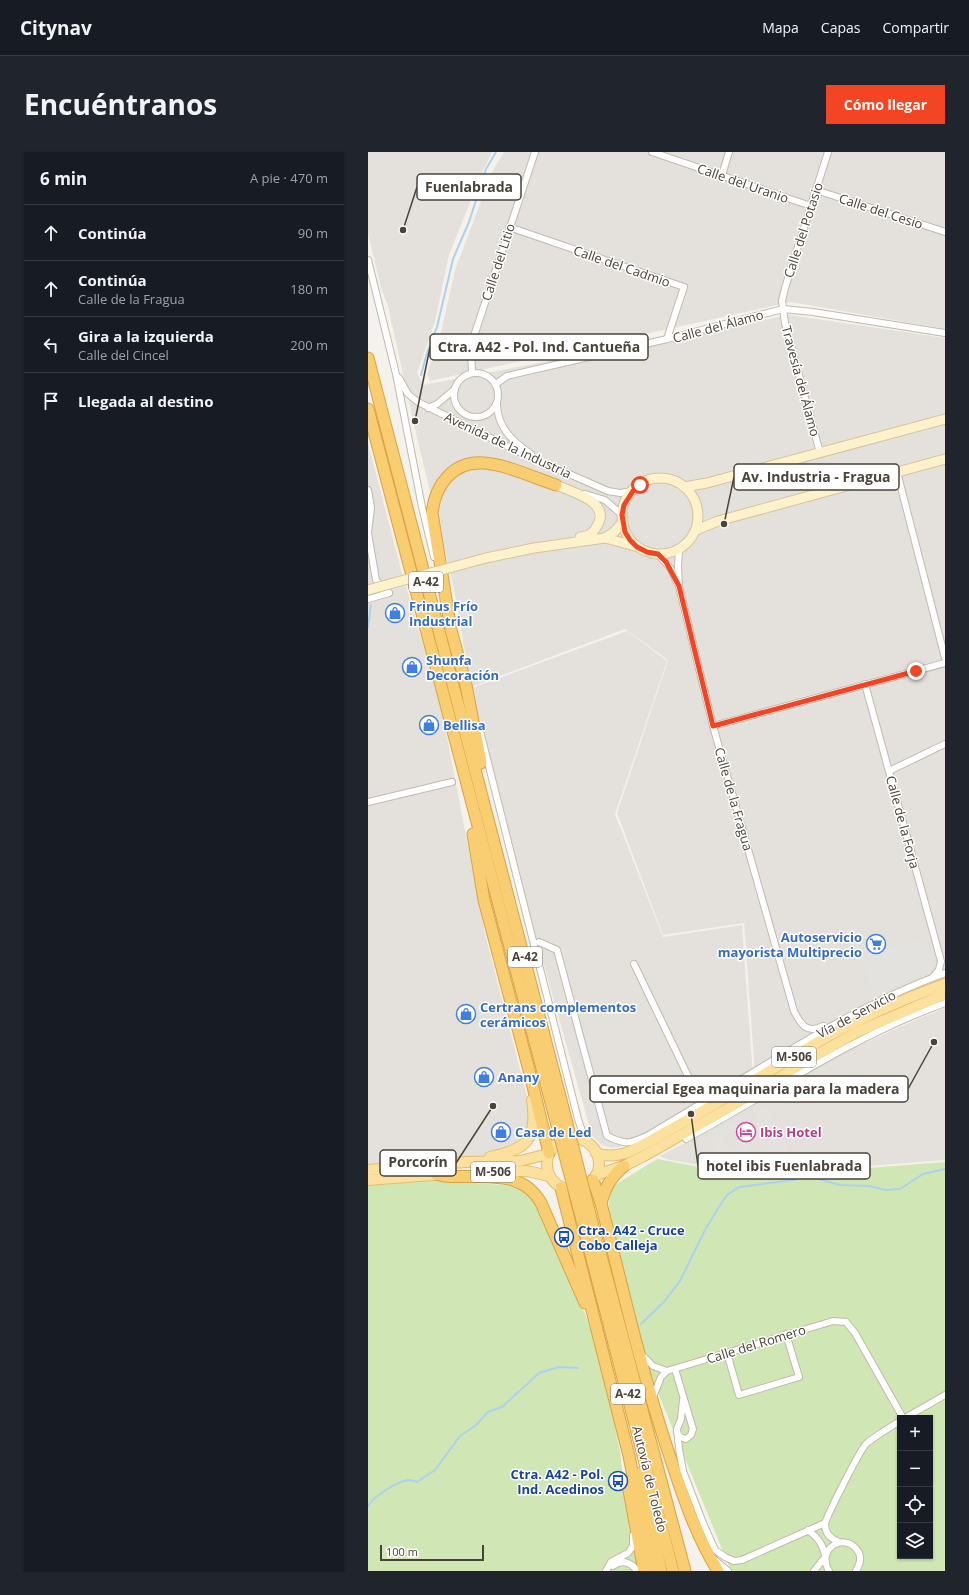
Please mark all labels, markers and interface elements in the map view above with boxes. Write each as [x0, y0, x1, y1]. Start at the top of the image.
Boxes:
text: Citynav [20, 15, 92, 41]
text: Mapa [762, 18, 799, 37]
text: Capas [821, 18, 860, 37]
text: Compartir [882, 18, 949, 37]
text: Encuéntranos [24, 85, 217, 123]
button: Cómo llegar [826, 85, 945, 124]
street label: Calle del Uranio [695, 159, 791, 207]
text: 6 min [40, 167, 87, 190]
text: A pie · 470 m [250, 169, 328, 187]
callout: Fuenlabrada [417, 174, 521, 200]
text: Fuenlabrada [425, 177, 513, 196]
street label: Calle del Potasio [779, 180, 827, 280]
street label: Calle del Cesio [837, 189, 925, 233]
street label: Calle del Litio [477, 221, 519, 303]
icon: ahead [40, 222, 62, 244]
text: Continúa [78, 223, 147, 243]
text: 90 m [298, 224, 328, 242]
street label: Calle del Cadmio [571, 241, 673, 291]
text: Continúa [78, 270, 147, 290]
icon: ahead [40, 278, 62, 300]
text: 180 m [290, 280, 328, 298]
text: Calle de la Fragua [78, 290, 185, 308]
street label: Calle del Álamo [671, 305, 765, 347]
street label: Travesía del Álamo [778, 324, 825, 439]
text: Gira a la izquierda [78, 326, 214, 346]
icon: left [40, 334, 62, 356]
callout: Ctra. A42 - Pol. Ind. Cantueña [430, 334, 648, 360]
text: 200 m [290, 336, 328, 354]
text: Ctra. A42 - Pol. Ind. Cantueña [438, 337, 640, 356]
text: Calle del Cincel [78, 346, 169, 364]
icon: arrive [40, 390, 62, 412]
text: Llegada al destino [78, 391, 213, 411]
street label: Avenida de la Industria [441, 408, 575, 482]
callout: Av. Industria - Fragua [734, 464, 899, 490]
text: Av. Industria - Fragua [741, 467, 891, 486]
route start [631, 476, 649, 494]
road number: A-42 [409, 572, 443, 592]
place label: Frinus Frío Industrial [409, 597, 478, 630]
shop icon: Frinus Frío Industrial [384, 602, 406, 624]
place label: Shunfa Decoración [426, 651, 499, 684]
shop icon: Shunfa Decoración [401, 656, 423, 678]
route end [907, 662, 925, 680]
shop icon: Bellisa [418, 714, 440, 736]
place label: Bellisa [443, 716, 486, 734]
street label: Calle de la Fragua [711, 745, 757, 853]
street label: Calle de la Forja [882, 774, 924, 870]
place label: Autoservicio mayorista Multiprecio [718, 928, 862, 961]
supermarket icon: Autoservicio mayorista Multiprecio [865, 933, 887, 955]
road number: A-42 [508, 947, 542, 967]
street label: Vía de Servicio [813, 986, 899, 1042]
place label: Certrans complementos cerámicos [480, 998, 636, 1031]
shop icon: Certrans complementos cerámicos [455, 1003, 477, 1025]
road number: M-506 [772, 1047, 816, 1067]
shop icon: Anany [473, 1066, 495, 1088]
place label: Anany [498, 1068, 540, 1086]
callout: Comercial Egea maquinaria para la madera [590, 1076, 908, 1102]
text: Comercial Egea maquinaria para la madera [598, 1079, 900, 1098]
shop icon: Casa de Led [490, 1121, 512, 1143]
hotel icon: Ibis Hotel [735, 1121, 757, 1143]
place label: Casa de Led [515, 1123, 591, 1141]
place label: Ibis Hotel [760, 1123, 822, 1141]
callout: Porcorín [380, 1150, 456, 1176]
text: Porcorín [388, 1152, 448, 1171]
callout: hotel ibis Fuenlabrada [698, 1153, 870, 1179]
text: hotel ibis Fuenlabrada [706, 1156, 862, 1175]
road number: M-506 [471, 1162, 515, 1182]
place label: Ctra. A42 - Cruce Cobo Calleja [578, 1221, 685, 1254]
bus stop icon: Ctra. A42 - Cruce Cobo Calleja [553, 1226, 575, 1248]
street label: Calle del Romero [704, 1320, 808, 1368]
road number: A-42 [611, 1384, 645, 1404]
map controls [897, 1415, 933, 1559]
button: + [897, 1415, 933, 1451]
street label: Autovía de Toledo [628, 1424, 672, 1534]
button: − [897, 1451, 933, 1487]
place label: Ctra. A42 - Pol. Ind. Acedinos [511, 1465, 604, 1498]
bus stop icon: Ctra. A42 - Pol. Ind. Acedinos [607, 1470, 629, 1492]
button: locate [897, 1487, 933, 1523]
button: layers [897, 1523, 933, 1559]
scale bar [380, 1543, 484, 1562]
text: 100 m [386, 1544, 418, 1559]

